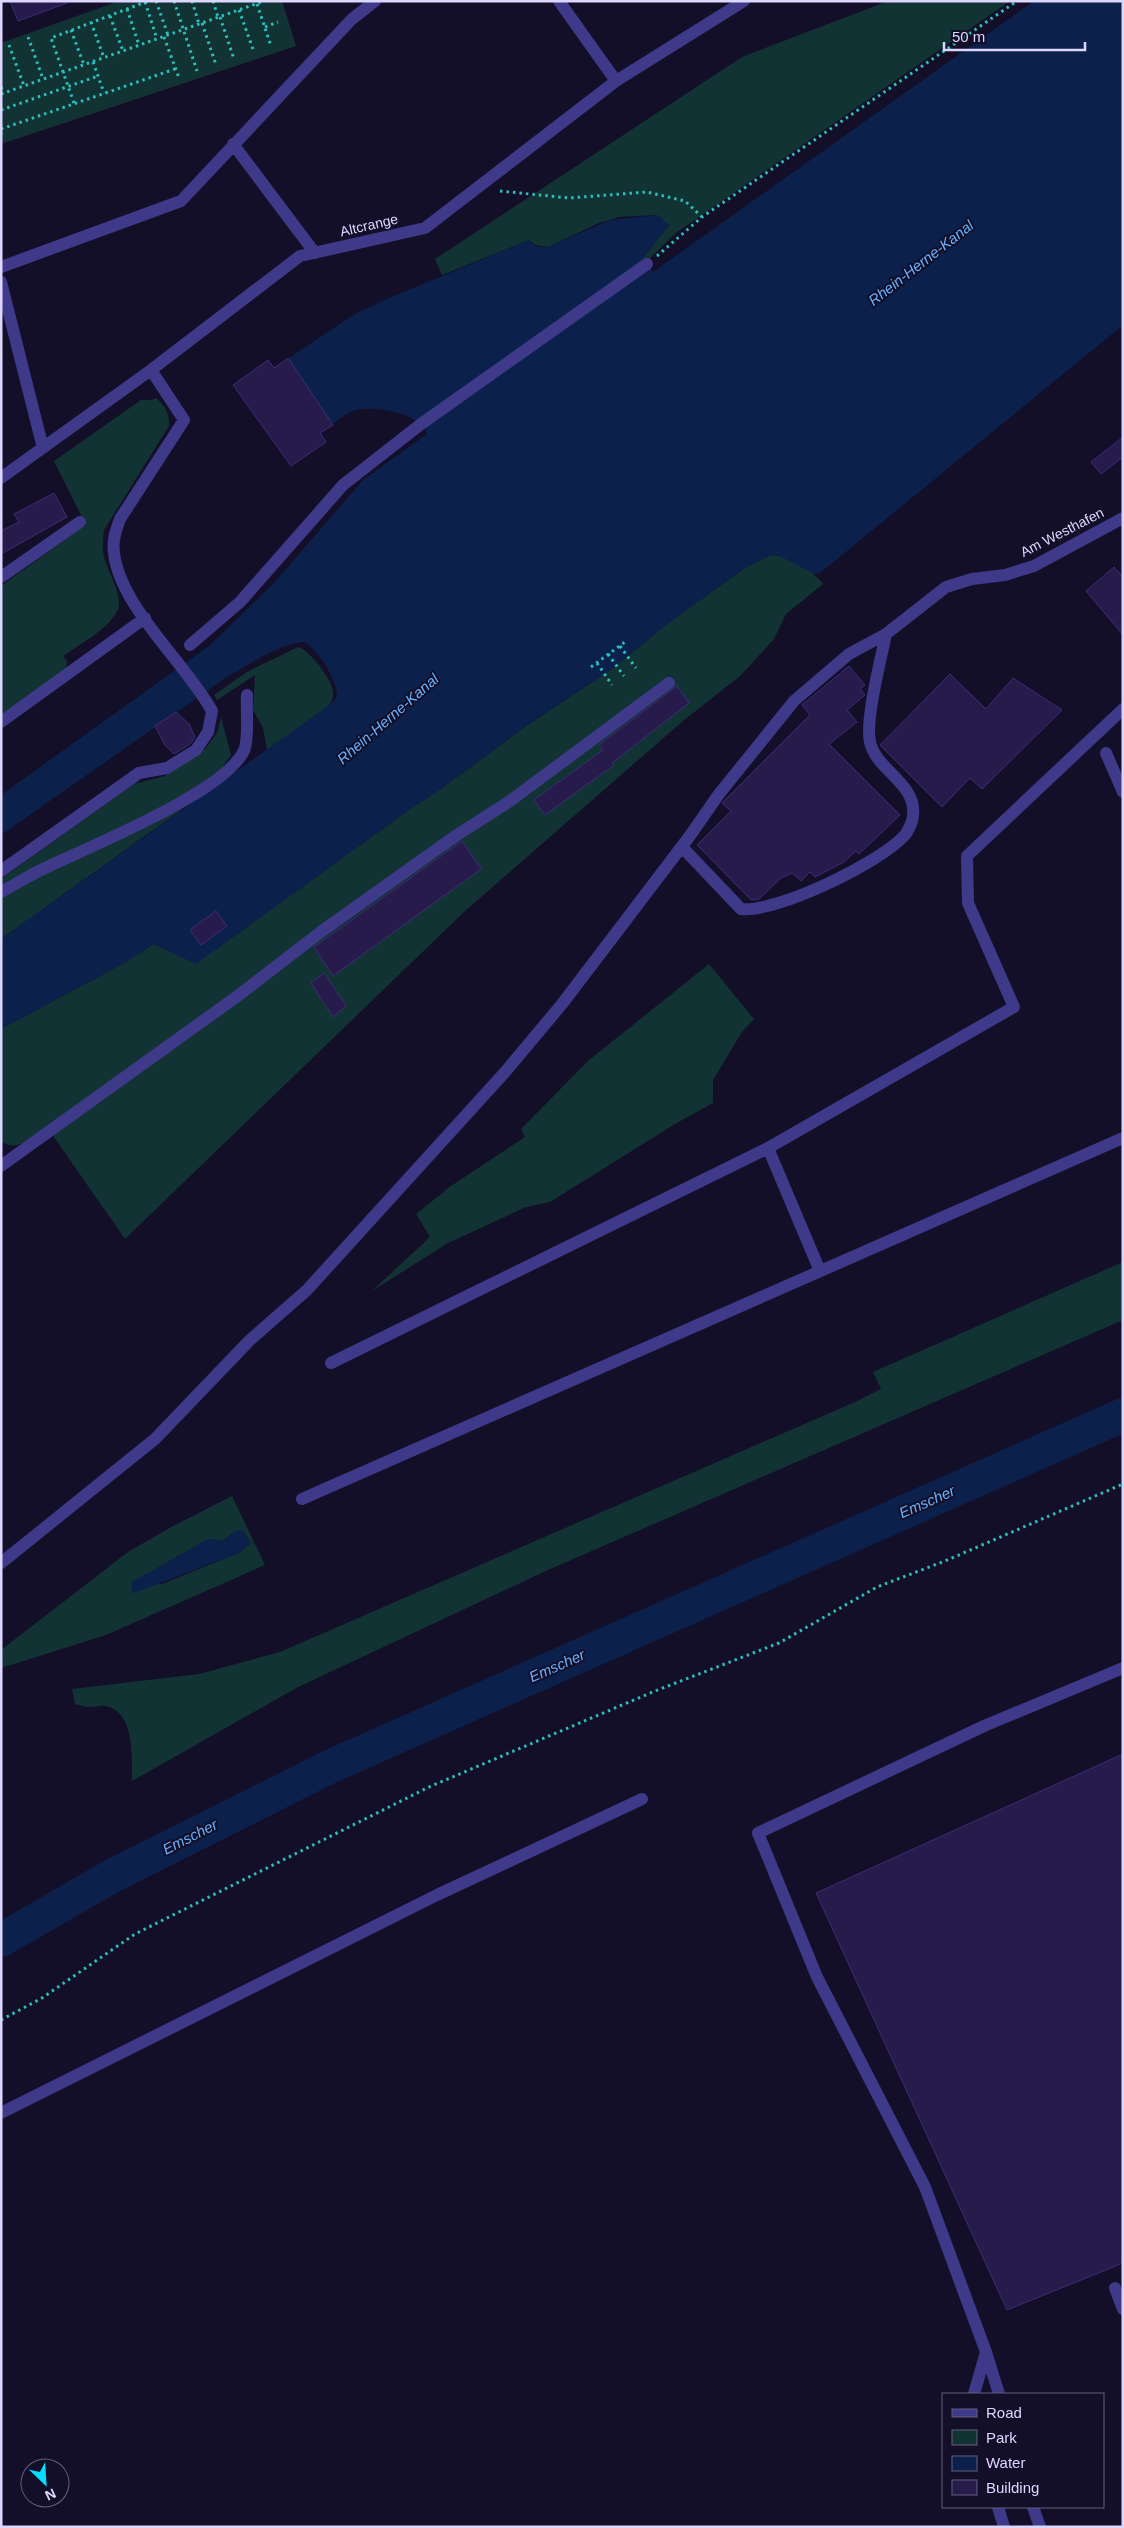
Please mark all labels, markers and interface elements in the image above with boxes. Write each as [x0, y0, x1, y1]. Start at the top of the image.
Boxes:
scale bar [944, 20, 1085, 52]
text: 50 m [952, 28, 985, 45]
street label: Altcrange [338, 211, 400, 239]
water label: Rhein-Herne-Kanal [865, 216, 977, 309]
street label: Am Westhafen [1018, 504, 1106, 560]
water label: Rhein-Herne-Kanal [334, 670, 442, 767]
water label: Emscher [896, 1481, 958, 1521]
water label: Emscher [526, 1645, 588, 1685]
water label: Emscher [160, 1815, 221, 1858]
legend [942, 2393, 1104, 2508]
text: Road [986, 2404, 1022, 2421]
text: Park [986, 2429, 1017, 2446]
text: Water [986, 2454, 1025, 2471]
north arrow [20, 2458, 70, 2508]
text: Building [986, 2479, 1039, 2496]
text: N [43, 2485, 58, 2504]

